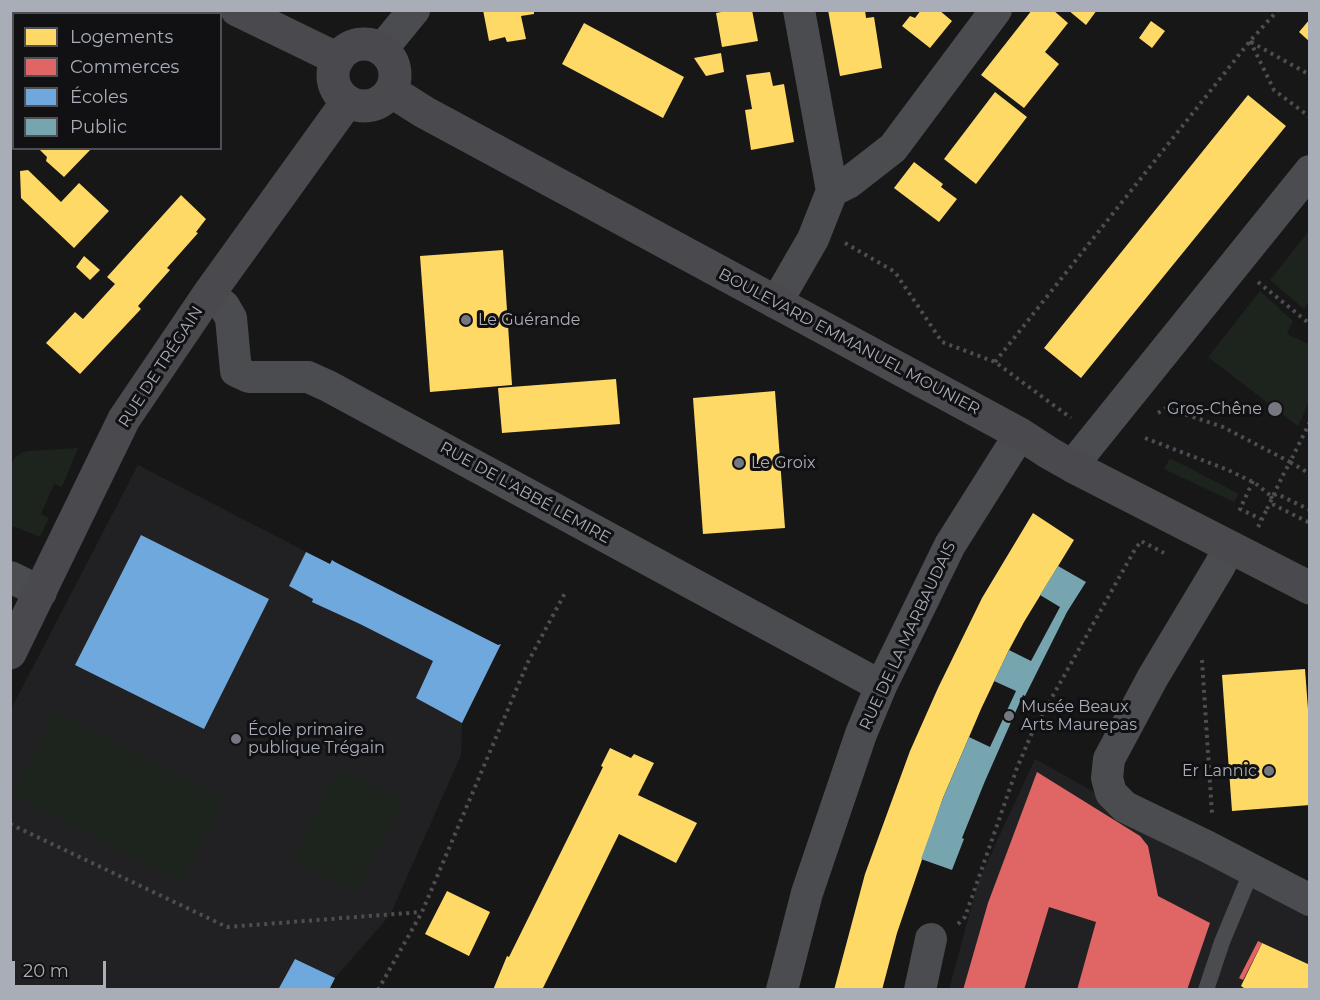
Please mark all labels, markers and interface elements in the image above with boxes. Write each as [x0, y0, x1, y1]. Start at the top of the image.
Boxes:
legend [12, 12, 222, 150]
text: Logements [70, 26, 173, 48]
text: Commerces [70, 56, 179, 78]
text: Écoles [70, 86, 128, 108]
text: Public [70, 116, 127, 138]
street label: BOULEVARD EMMANUEL MOUNIER [715, 265, 983, 419]
street label: RUE DE TRÉGAIN [115, 303, 207, 431]
place label: Le Guérande [478, 310, 580, 330]
marker: Le Guérande [459, 313, 473, 327]
place label: Gros-Chêne [1167, 399, 1262, 419]
marker: Gros-Chêne [1266, 400, 1284, 418]
street label: RUE DE L'ABBÉ LEMIRE [436, 438, 614, 548]
place label: Le Groix [751, 453, 816, 473]
marker: Le Groix [732, 456, 746, 470]
street label: RUE DE LA MARBAUDAIS [856, 539, 960, 733]
place label: Musée Beaux Arts Maurepas [1021, 697, 1137, 735]
marker: Musée Beaux Arts Maurepas [1002, 709, 1016, 723]
place label: École primaire publique Trégain [248, 720, 385, 758]
marker: École primaire publique Trégain [229, 732, 243, 746]
place label: Er Lannic [1182, 761, 1257, 781]
marker: Er Lannic [1262, 764, 1276, 778]
scale bar [15, 949, 110, 987]
text: 20 m [23, 960, 69, 982]

